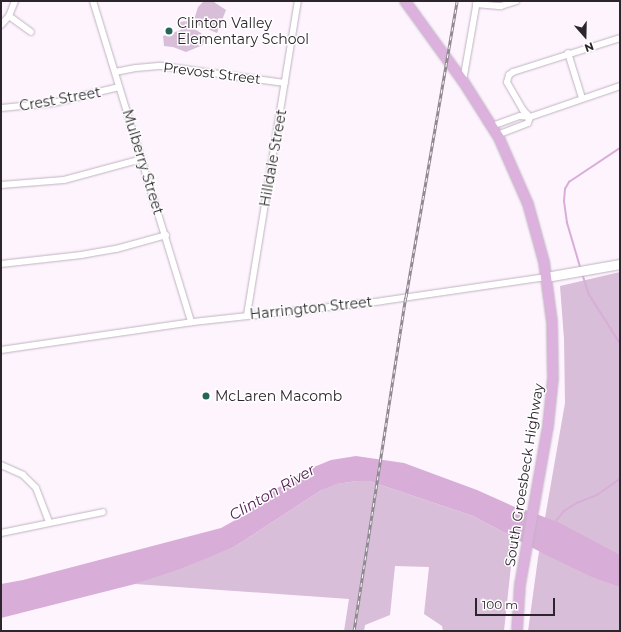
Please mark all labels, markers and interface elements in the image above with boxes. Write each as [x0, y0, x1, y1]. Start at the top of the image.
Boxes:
place label: Clinton Valley Elementary School [177, 15, 309, 48]
north arrow [565, 16, 605, 56]
marker: Clinton Valley Elementary School [164, 26, 174, 36]
text: N [583, 39, 596, 55]
street label: Prevost Street [162, 59, 262, 87]
street label: Crest Street [18, 84, 102, 114]
street label: Mulberry Street [119, 107, 167, 217]
street label: Hilldale Street [256, 108, 290, 208]
street label: Harrington Street [249, 293, 373, 323]
street label: South Groesbeck Highway [501, 382, 547, 568]
place label: McLaren Macomb [215, 388, 342, 404]
marker: McLaren Macomb [200, 390, 212, 402]
water label: Clinton River [226, 460, 318, 524]
scale bar [477, 590, 557, 616]
text: 100 m [482, 597, 518, 612]

